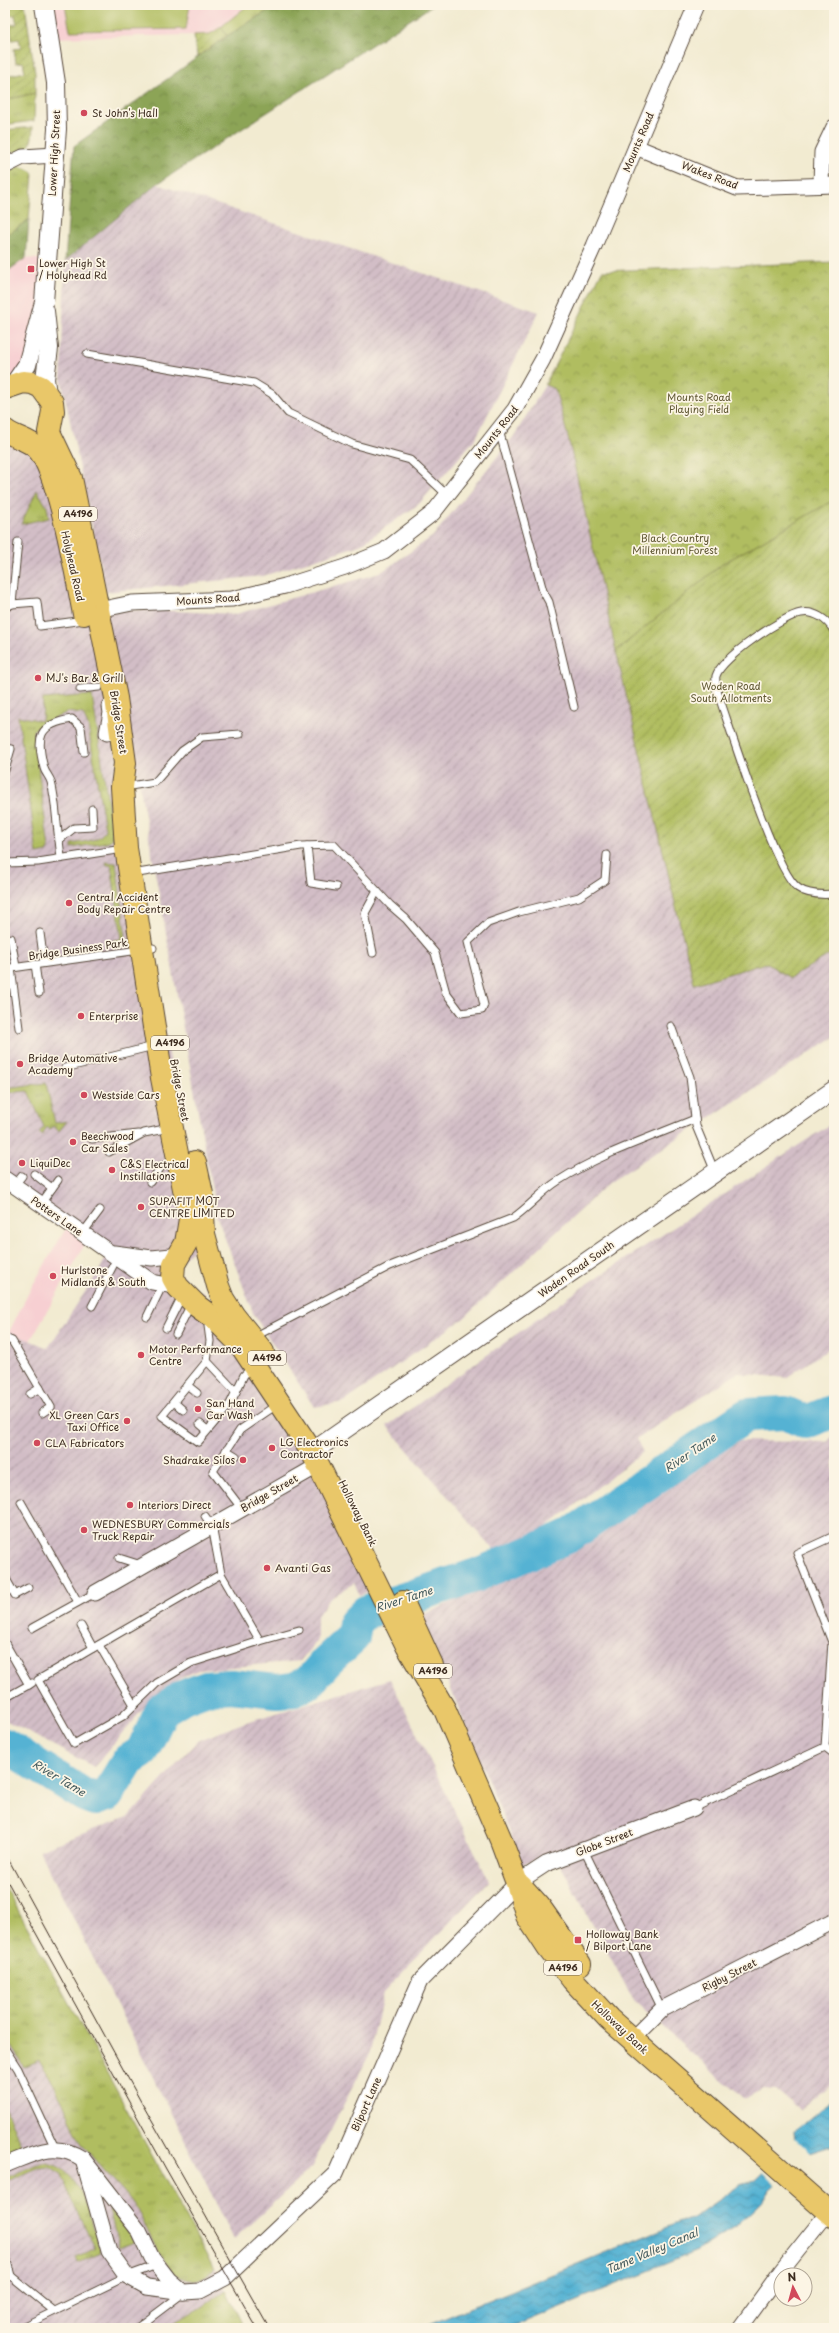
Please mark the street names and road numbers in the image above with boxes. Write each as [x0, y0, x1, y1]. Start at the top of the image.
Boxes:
street label: Lower High Street [44, 109, 63, 196]
street label: Mounts Road [618, 109, 657, 174]
street label: Wakes Road [680, 157, 741, 192]
street label: Mounts Road [470, 402, 521, 461]
road number: A4196 [59, 507, 97, 521]
street label: Holyhead Road [57, 529, 89, 603]
street label: Mounts Road [176, 589, 240, 608]
street label: Bridge Street [107, 689, 132, 755]
street label: Bridge Business Park [27, 934, 128, 963]
road number: A4196 [151, 1036, 189, 1050]
street label: Bridge Street [167, 1057, 194, 1123]
street label: Potters Lane [28, 1192, 86, 1239]
street label: Woden Road South [535, 1237, 617, 1301]
road number: A4196 [248, 1351, 286, 1365]
street label: Bridge Street [237, 1470, 300, 1515]
street label: Holloway Bank [335, 1477, 382, 1549]
road number: A4196 [414, 1664, 452, 1678]
street label: Globe Street [573, 1824, 635, 1859]
street label: Rigby Street [699, 1954, 759, 1995]
road number: A4196 [544, 1961, 582, 1975]
street label: Holloway Bank [589, 1996, 652, 2057]
street label: Bilport Lane [347, 2074, 384, 2133]

